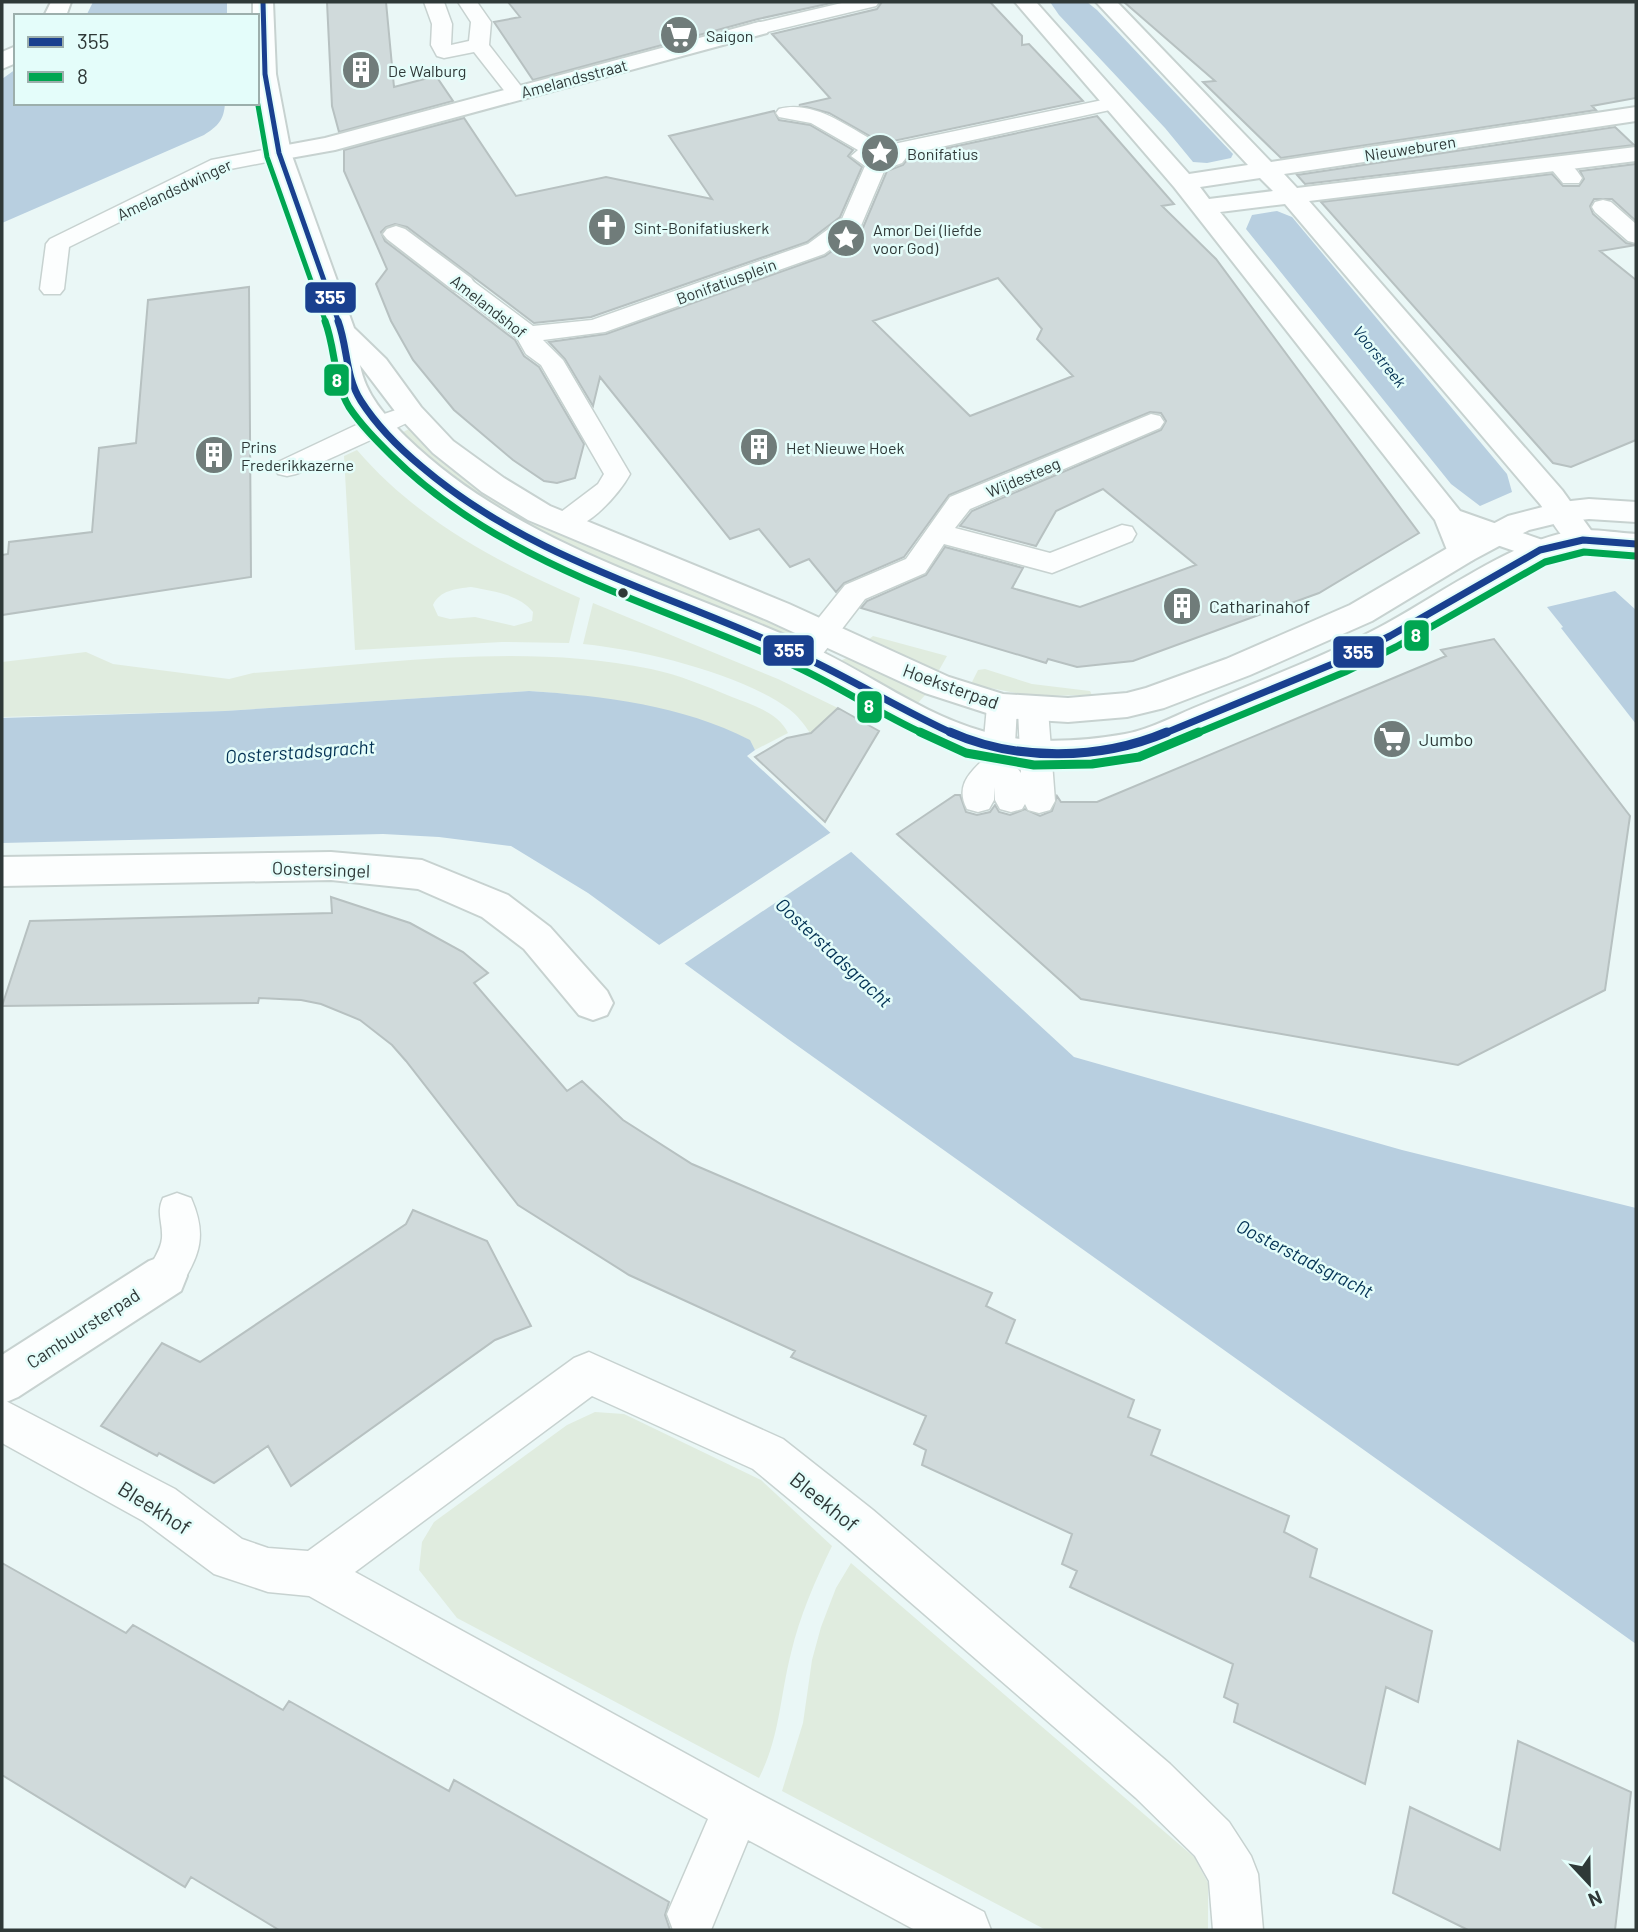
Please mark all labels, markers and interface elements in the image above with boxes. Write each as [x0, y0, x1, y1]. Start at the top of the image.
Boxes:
legend [14, 14, 259, 105]
supermarket icon: Saigon [658, 14, 700, 56]
place label: Saigon [706, 26, 753, 45]
text: 355 [77, 28, 109, 53]
building icon: De Walburg [340, 49, 382, 91]
street label: Amelandsstraat [519, 55, 629, 101]
place label: De Walburg [388, 61, 466, 80]
text: 8 [77, 63, 88, 88]
street label: Nieuweburen [1363, 131, 1457, 165]
place icon: Bonifatius [859, 132, 901, 174]
place label: Bonifatius [907, 144, 978, 163]
street label: Amelandsdwinger [114, 154, 234, 224]
church icon: Sint-Bonifatiuskerk [586, 206, 628, 248]
place icon: Amor Dei (liefde voor God) [825, 217, 867, 259]
place label: Sint-Bonifatiuskerk [634, 218, 769, 237]
place label: Amor Dei (liefde voor God) [873, 220, 982, 257]
street label: Bonifatiusplein [673, 254, 779, 308]
street label: Amelandshof [447, 271, 531, 342]
line badge: 355 [304, 281, 357, 314]
text: 355 [315, 285, 345, 308]
water label: Voorstreek [1349, 321, 1411, 391]
line badge: 8 [323, 363, 350, 397]
text: 8 [332, 368, 342, 391]
building icon: Het Nieuwe Hoek [738, 426, 780, 468]
building icon: Prins Frederikkazerne [193, 434, 235, 476]
place label: Prins Frederikkazerne [241, 437, 354, 474]
place label: Het Nieuwe Hoek [786, 438, 905, 457]
street label: Wijdesteeg [983, 453, 1063, 501]
building icon: Catharinahof [1161, 585, 1203, 627]
unlabelled marker [616, 586, 630, 600]
place label: Catharinahof [1209, 595, 1310, 617]
line badge: 8 [1403, 619, 1430, 652]
text: 8 [1411, 623, 1421, 646]
line badge: 355 [762, 634, 815, 667]
line badge: 355 [1332, 635, 1385, 669]
text: 355 [774, 638, 804, 661]
text: 355 [1343, 640, 1373, 663]
street label: Hoeksterpad [900, 659, 1002, 713]
line badge: 8 [856, 690, 883, 724]
text: 8 [864, 694, 874, 717]
supermarket icon: Jumbo [1371, 718, 1413, 760]
place label: Jumbo [1419, 728, 1473, 750]
water label: Oosterstadsgracht [224, 734, 376, 768]
street label: Oostersingel [271, 856, 371, 882]
water label: Oosterstadsgracht [771, 892, 897, 1012]
water label: Oosterstadsgracht [1233, 1214, 1377, 1302]
street label: Cambuursterpad [22, 1283, 144, 1373]
street label: Bleekhof [786, 1466, 864, 1536]
street label: Bleekhof [114, 1475, 196, 1539]
north arrow [1554, 1848, 1624, 1918]
text: N [1585, 1886, 1606, 1912]

